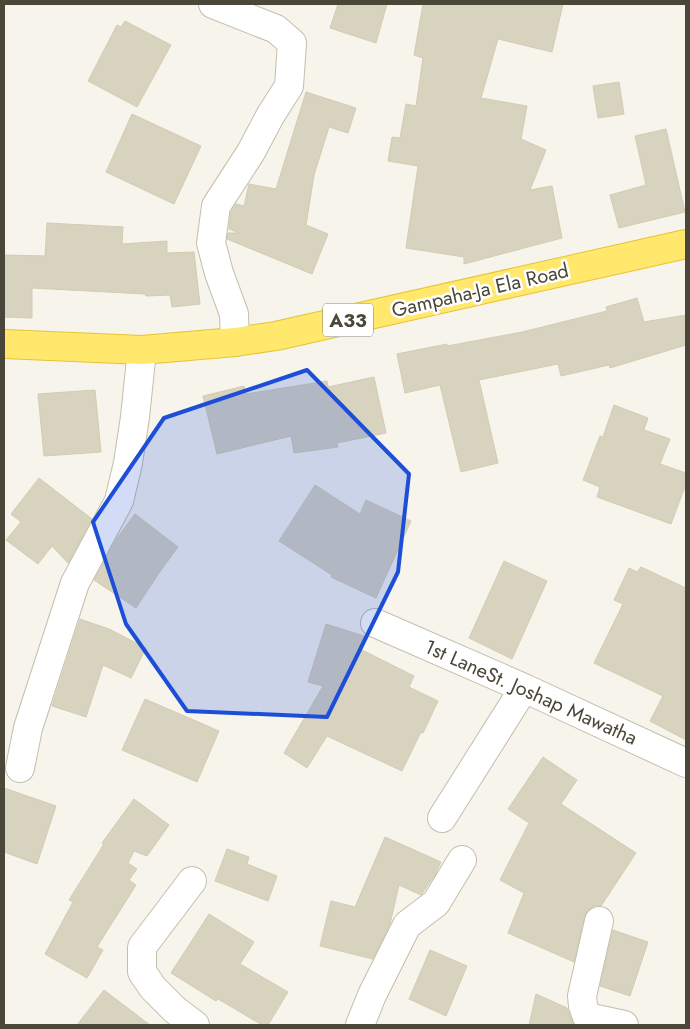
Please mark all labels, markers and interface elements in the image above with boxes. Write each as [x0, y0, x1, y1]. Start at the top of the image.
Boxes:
street label: Gampaha-Ja Ela Road [389, 256, 571, 325]
road number: A33 [323, 304, 373, 336]
street label: 1st LaneSt. Joshap Mawatha [420, 632, 642, 753]

